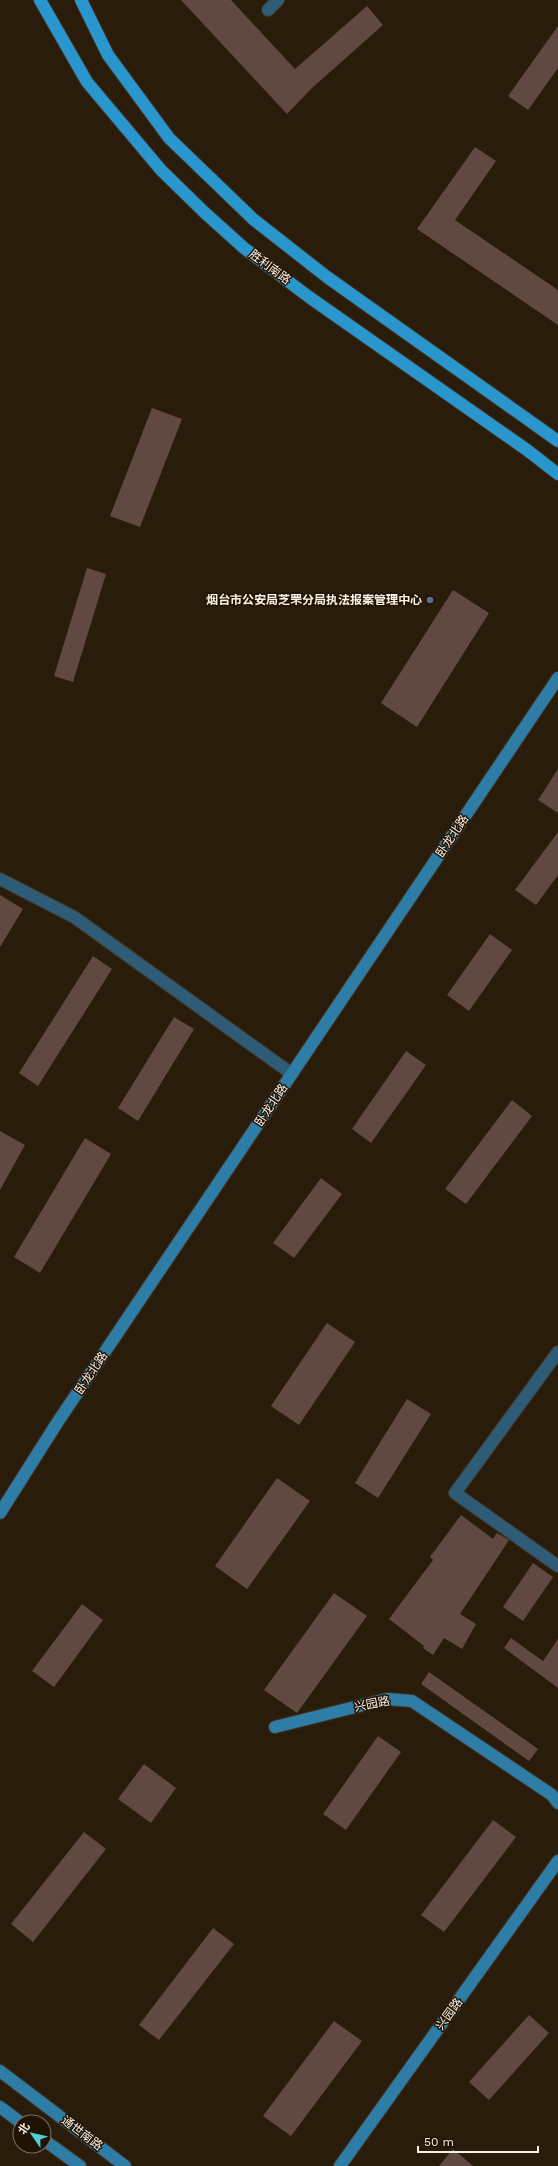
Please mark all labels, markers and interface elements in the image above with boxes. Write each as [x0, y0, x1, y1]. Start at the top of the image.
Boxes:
street label: 胜利南路 [247, 247, 293, 287]
place label: 烟台市公安局芝罘分局执法报案管理中心 [206, 593, 422, 607]
marker: 烟台市公安局芝罘分局执法报案管理中心 [425, 595, 435, 605]
street label: 卧龙北路 [433, 812, 471, 860]
street label: 卧龙北路 [252, 1081, 290, 1129]
street label: 卧龙北路 [72, 1349, 110, 1397]
street label: 兴园路 [353, 1694, 391, 1714]
street label: 兴园路 [433, 1995, 465, 2033]
street label: 通世南路 [59, 2113, 105, 2153]
north arrow [12, 2114, 52, 2154]
text: 北 [16, 2120, 33, 2137]
scale bar [418, 2128, 538, 2154]
text: 50 m [424, 2135, 454, 2149]

